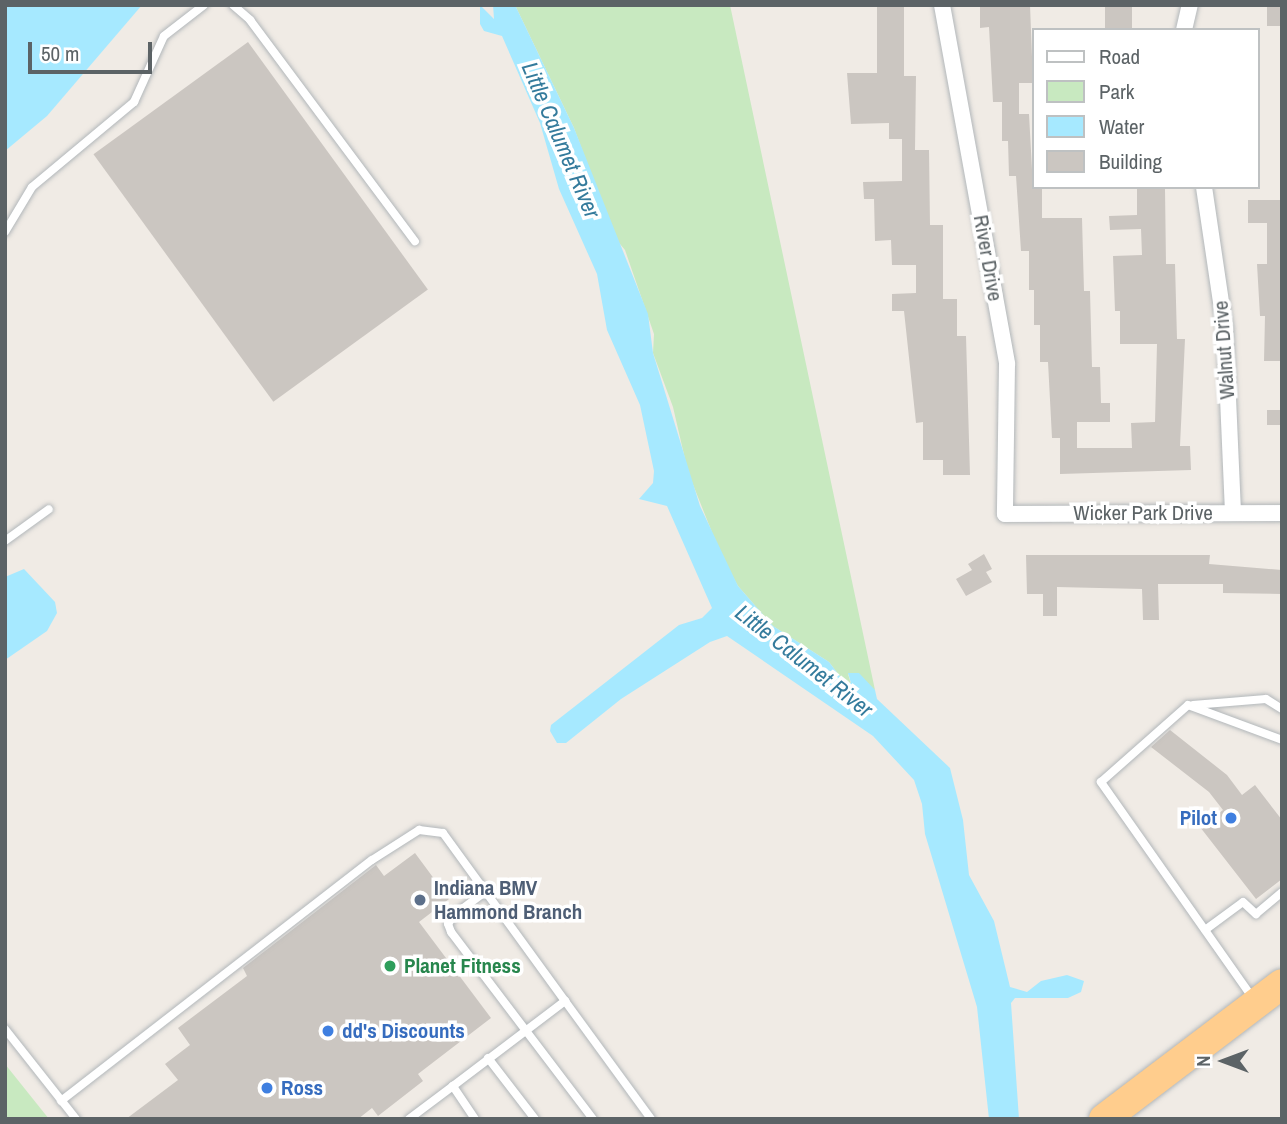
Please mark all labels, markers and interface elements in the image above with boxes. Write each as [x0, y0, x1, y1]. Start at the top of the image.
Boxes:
scale bar [32, 28, 156, 72]
legend [1032, 28, 1259, 189]
text: 50 m [41, 39, 79, 68]
text: Road [1099, 42, 1140, 71]
water label: Little Calumet River [516, 58, 606, 222]
text: Park [1099, 77, 1134, 106]
text: Water [1099, 112, 1144, 141]
text: Building [1099, 147, 1162, 176]
street label: River Drive [968, 213, 1008, 303]
street label: Walnut Drive [1208, 300, 1240, 400]
street label: Wicker Park Drive [1073, 500, 1213, 526]
water label: Little Calumet River [730, 599, 878, 723]
place label: Pilot [1180, 805, 1217, 831]
marker: Pilot [1223, 810, 1239, 826]
place label: Indiana BMV Hammond Branch [434, 875, 582, 925]
marker: Indiana BMV Hammond Branch [412, 892, 428, 908]
place label: Planet Fitness [404, 953, 521, 979]
marker: Planet Fitness [382, 958, 398, 974]
place label: dd's Discounts [342, 1018, 465, 1044]
marker: dd's Discounts [320, 1023, 336, 1039]
north arrow [1189, 1026, 1259, 1096]
text: N [1190, 1055, 1216, 1067]
place label: Ross [281, 1075, 323, 1101]
marker: Ross [259, 1080, 275, 1096]

